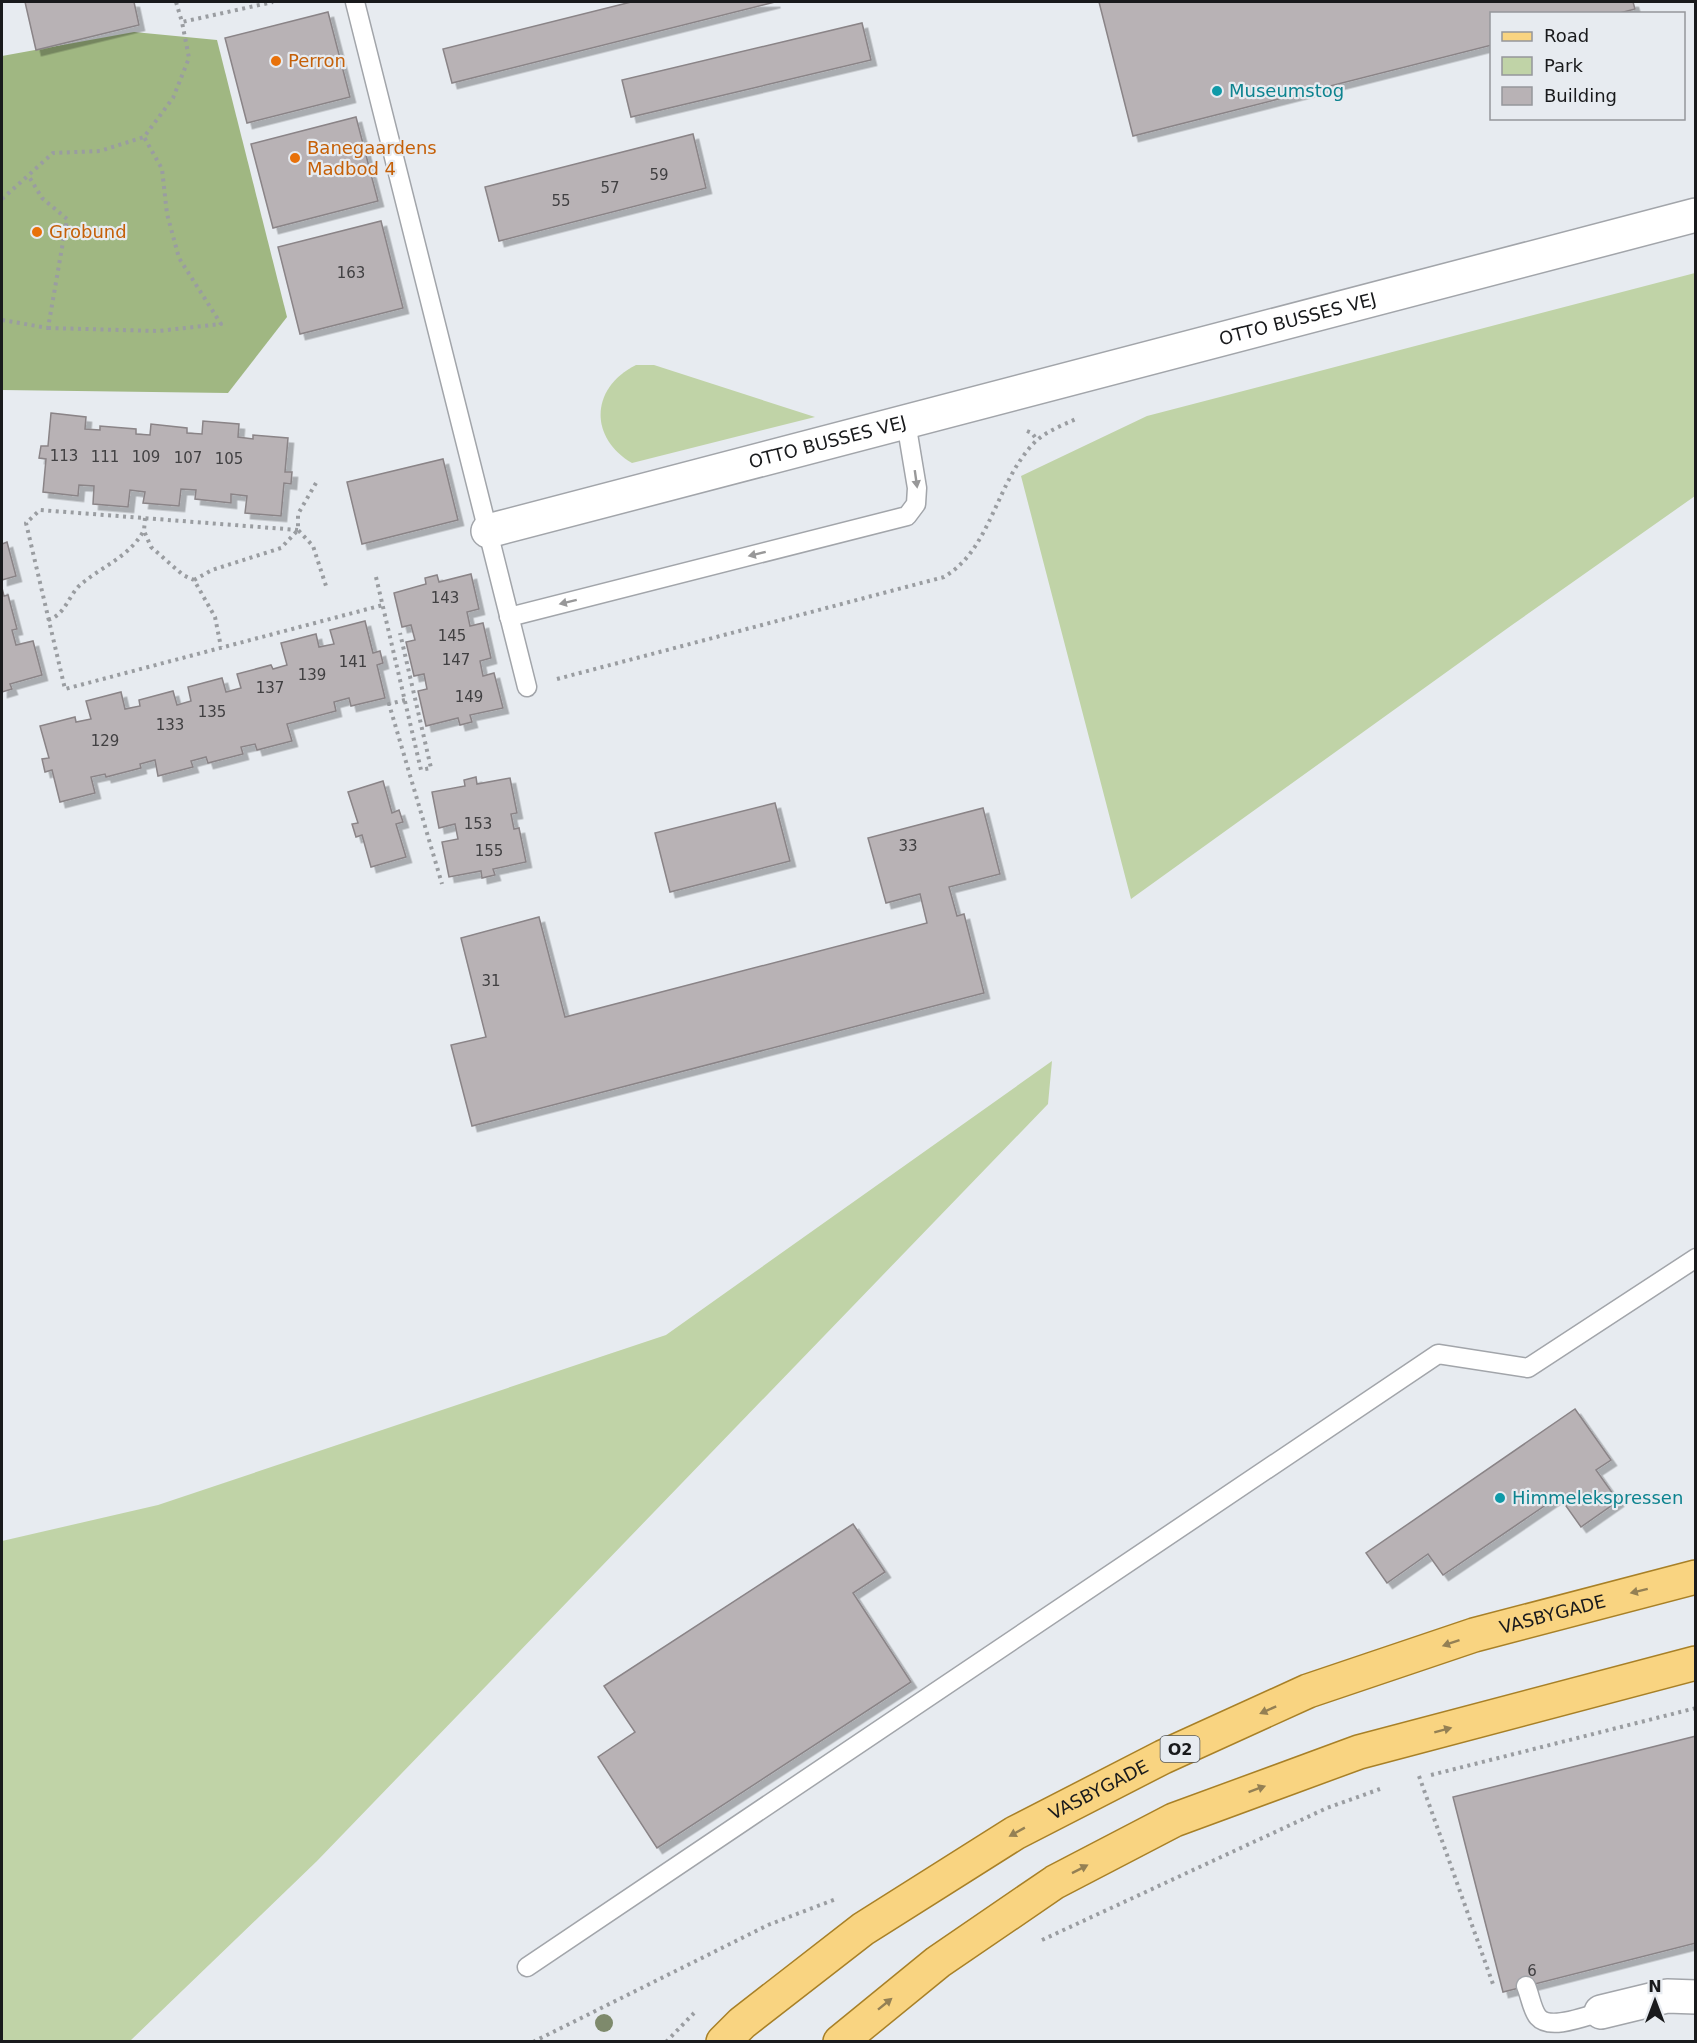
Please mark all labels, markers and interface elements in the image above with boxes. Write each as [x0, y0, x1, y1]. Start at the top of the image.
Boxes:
legend [1490, 12, 1685, 120]
text: Road [1544, 25, 1589, 46]
place label: Perron [288, 50, 346, 71]
marker: Perron [269, 54, 283, 68]
text: Park [1544, 55, 1583, 76]
place label: Museumstog [1229, 80, 1344, 101]
marker: Museumstog [1210, 84, 1224, 98]
text: Building [1544, 85, 1617, 106]
place label: Banegaardens Madbod 4 [307, 137, 437, 179]
marker: Banegaardens Madbod 4 [288, 151, 302, 165]
house number: 59 [649, 166, 669, 184]
house number: 57 [600, 179, 620, 197]
house number: 55 [551, 192, 571, 210]
place label: Grobund [49, 221, 127, 242]
marker: Grobund [30, 225, 44, 239]
house number: 163 [337, 264, 365, 282]
street label: OTTO BUSSES VEJ [1217, 288, 1379, 349]
street label: OTTO BUSSES VEJ [747, 411, 908, 472]
house number: 113 [50, 447, 78, 465]
house number: 111 [91, 448, 119, 466]
house number: 109 [132, 448, 160, 466]
house number: 107 [174, 449, 202, 467]
house number: 105 [215, 450, 243, 468]
one-way arrow [911, 470, 920, 489]
one-way arrow [748, 550, 766, 560]
house number: 143 [431, 589, 459, 607]
one-way arrow [559, 597, 577, 607]
house number: 145 [438, 627, 466, 645]
house number: 147 [442, 651, 470, 669]
house number: 141 [339, 653, 367, 671]
house number: 139 [298, 666, 326, 684]
house number: 137 [256, 679, 284, 697]
house number: 149 [455, 688, 483, 706]
house number: 135 [198, 703, 226, 721]
house number: 133 [156, 716, 184, 734]
house number: 129 [91, 732, 119, 750]
house number: 153 [464, 815, 492, 833]
house number: 33 [898, 837, 918, 855]
house number: 155 [475, 842, 503, 860]
house number: 31 [481, 972, 501, 990]
place label: Himmelekspressen [1512, 1487, 1683, 1508]
marker: Himmelekspressen [1493, 1491, 1507, 1505]
one-way arrow [1630, 1587, 1648, 1597]
street label: VASBYGADE [1497, 1590, 1608, 1638]
one-way arrow [1442, 1638, 1460, 1648]
one-way arrow [1259, 1705, 1276, 1714]
one-way arrow [1434, 1725, 1452, 1735]
road number: O2 [1160, 1736, 1200, 1762]
street label: VASBYGADE [1045, 1755, 1152, 1824]
one-way arrow [1248, 1784, 1266, 1794]
one-way arrow [1009, 1827, 1026, 1837]
one-way arrow [1071, 1865, 1088, 1874]
house number: 6 [1527, 1962, 1537, 1980]
north arrow [1625, 1971, 1685, 2031]
text: N [1648, 1977, 1662, 1996]
one-way arrow [878, 1999, 893, 2011]

